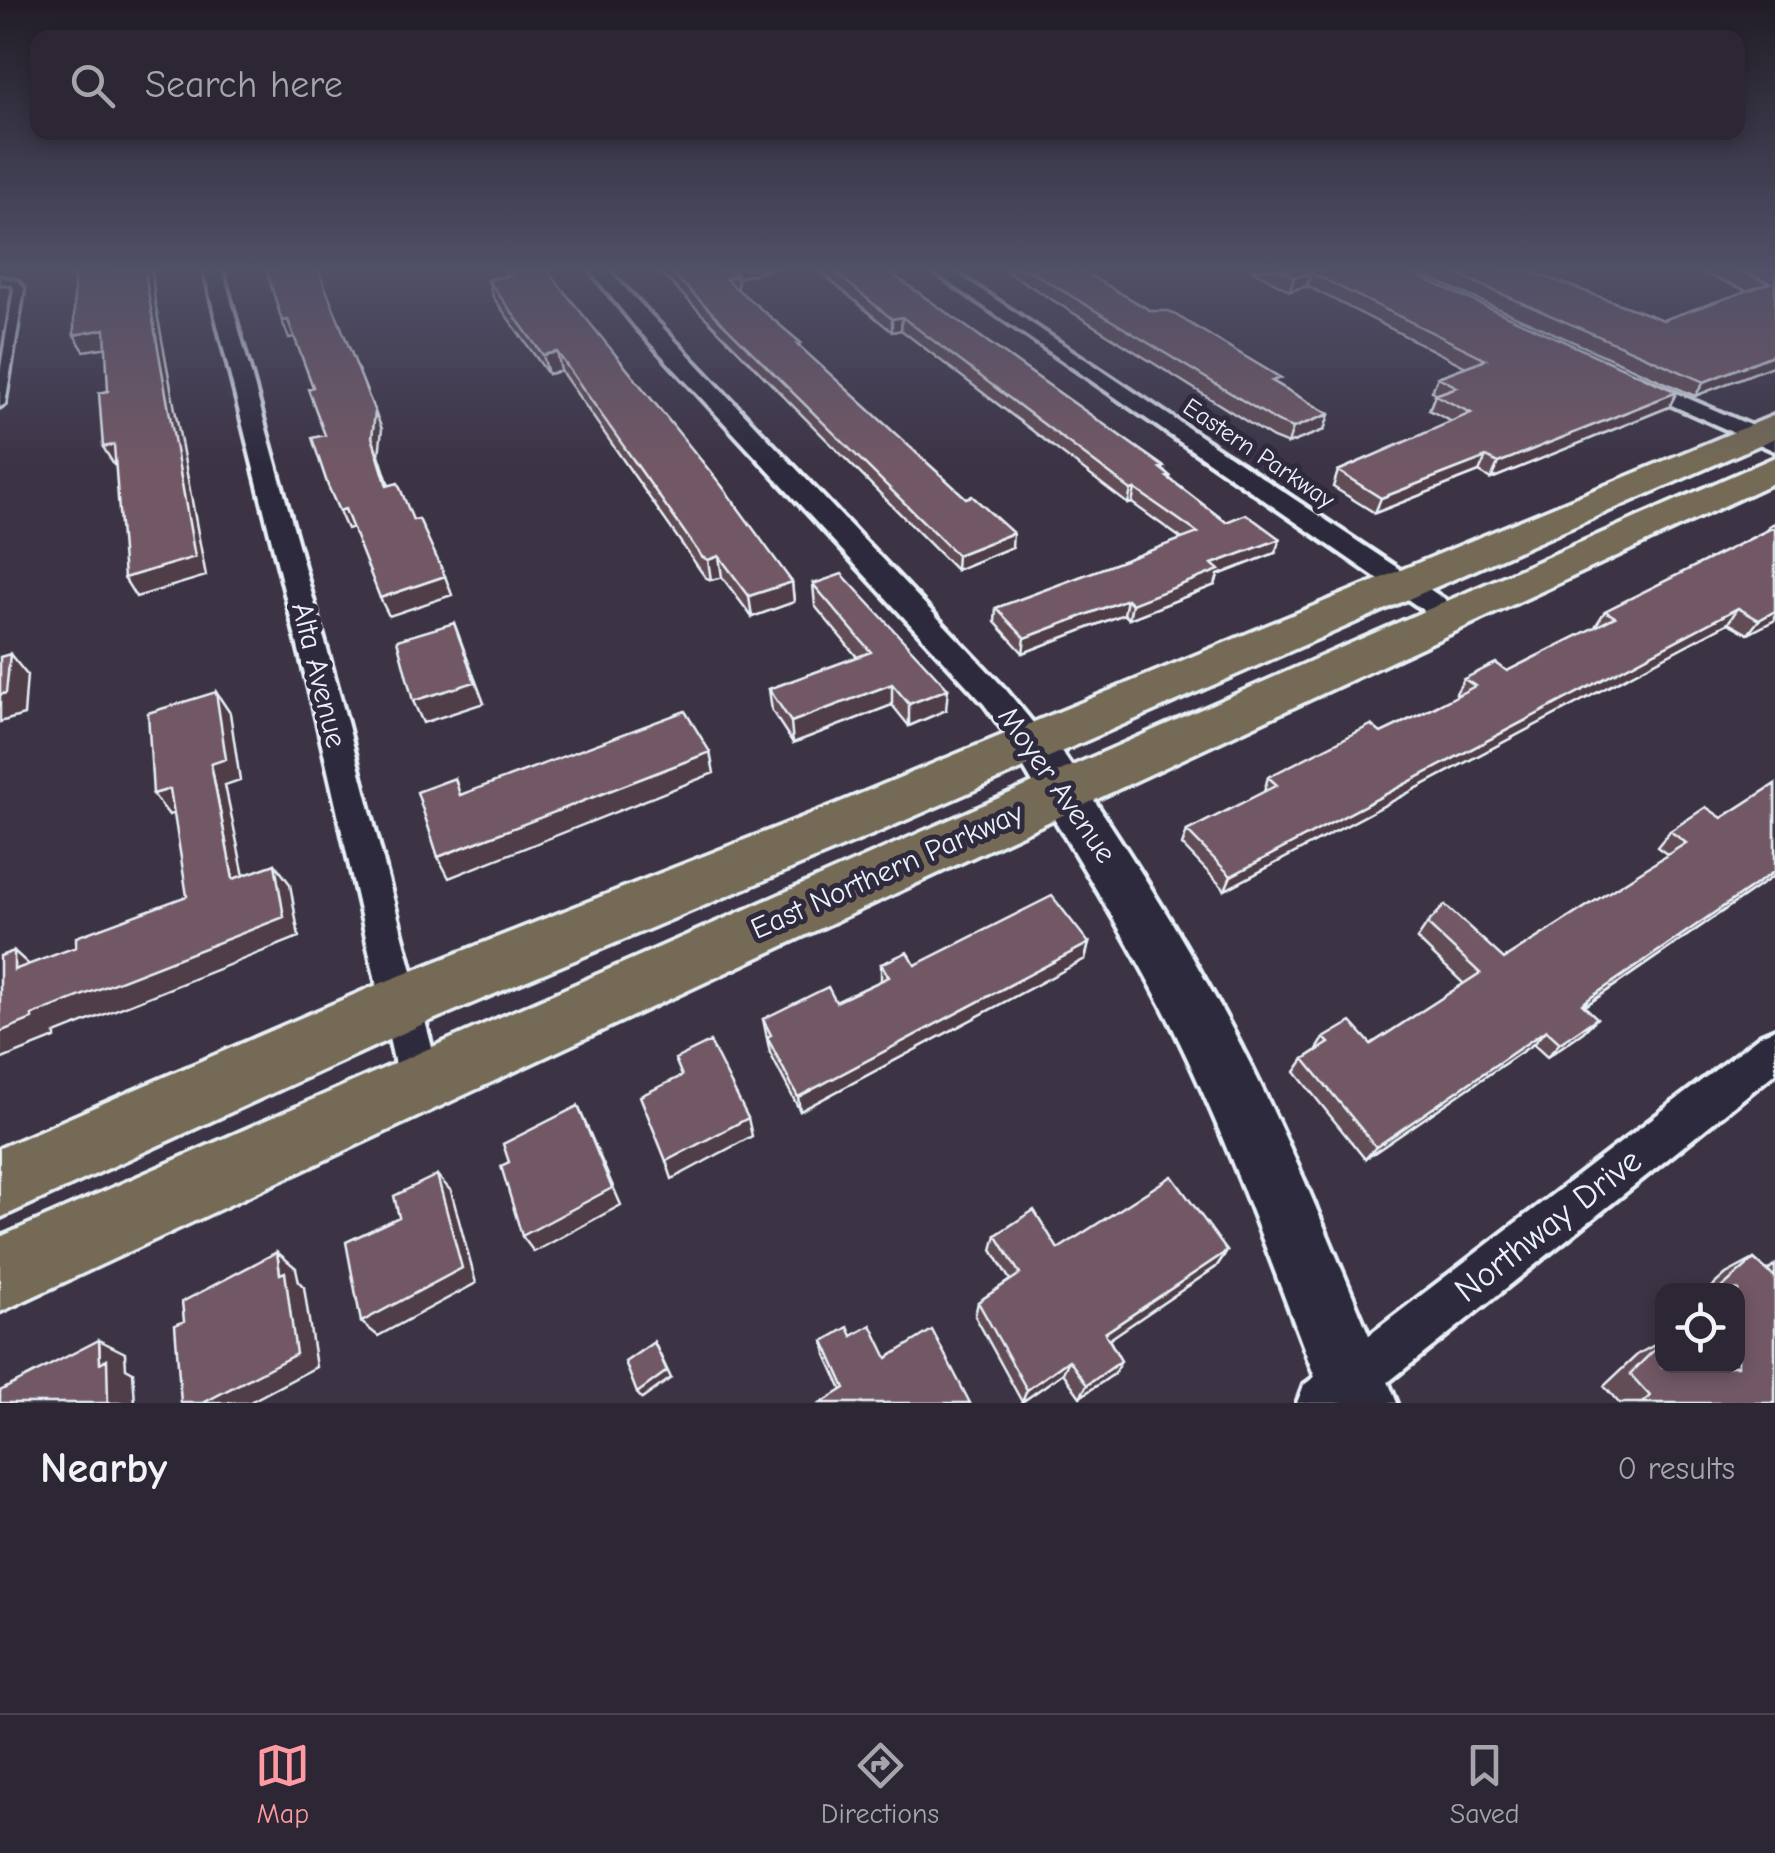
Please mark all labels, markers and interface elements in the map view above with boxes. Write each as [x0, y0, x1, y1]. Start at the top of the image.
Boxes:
search box [30, 30, 1745, 140]
icon: search [65, 58, 120, 113]
text: Search here [145, 63, 343, 107]
street label: Eastern Parkway [1178, 392, 1341, 515]
street label: Alta Avenue [284, 599, 354, 751]
street label: Moyer Avenue [990, 700, 1124, 870]
street label: East Northern Parkway [746, 795, 1029, 947]
street label: Northway Drive [1447, 1140, 1649, 1310]
map controls [1655, 1283, 1745, 1373]
button: locate [1655, 1283, 1745, 1373]
text: Nearby [40, 1444, 167, 1493]
text: 0 results [1618, 1450, 1735, 1487]
tab: Map [255, 1738, 310, 1830]
tab: Directions [821, 1738, 939, 1830]
tab: Saved [1450, 1738, 1520, 1830]

